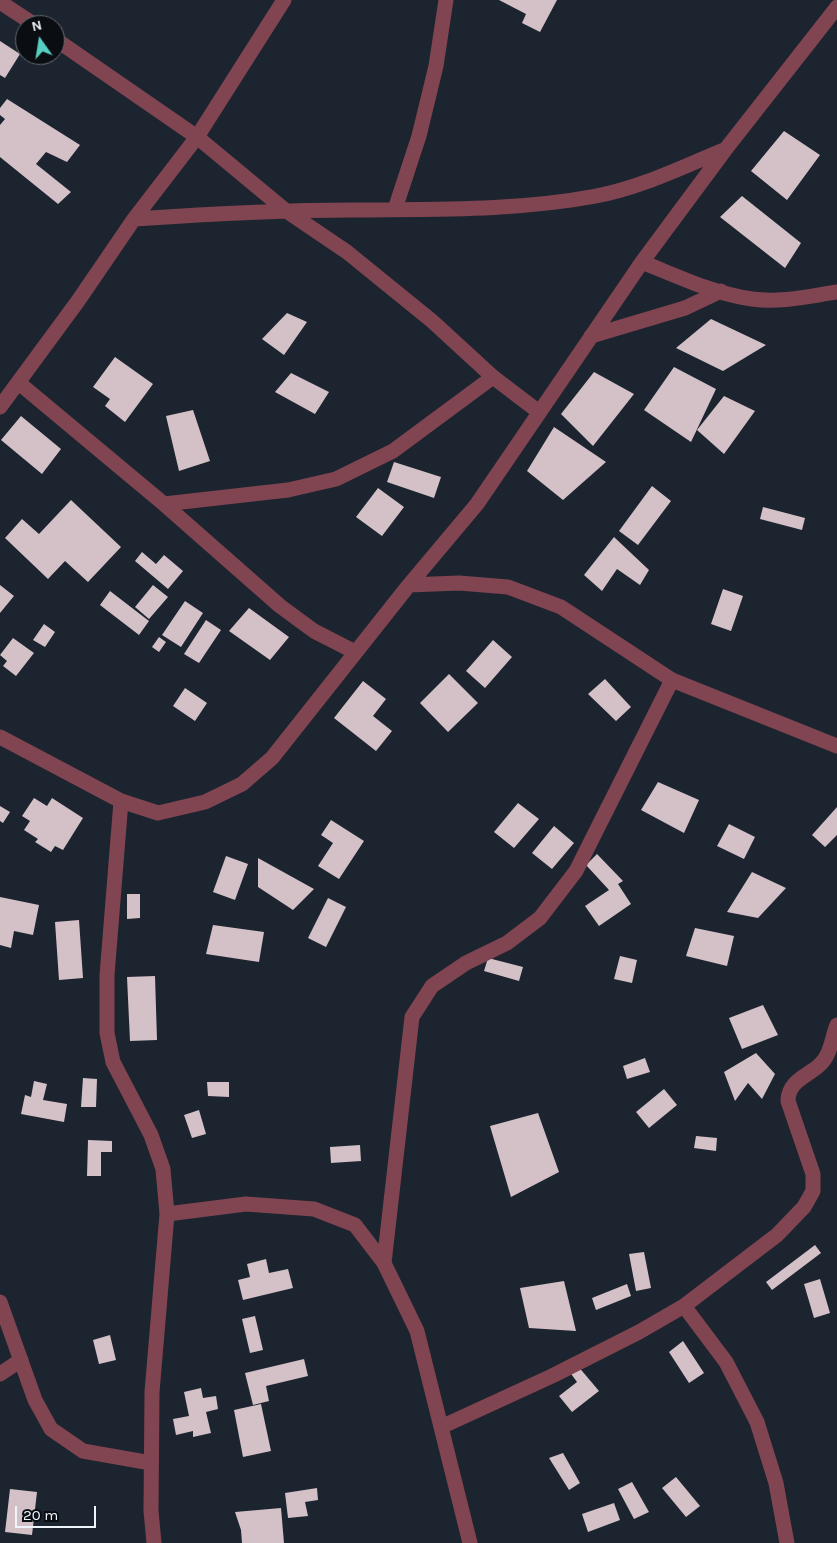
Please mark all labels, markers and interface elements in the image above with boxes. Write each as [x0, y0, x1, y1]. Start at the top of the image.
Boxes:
north arrow [15, 15, 65, 65]
text: N [30, 16, 44, 35]
scale bar [18, 1496, 99, 1528]
text: 20 m [23, 1506, 58, 1524]

